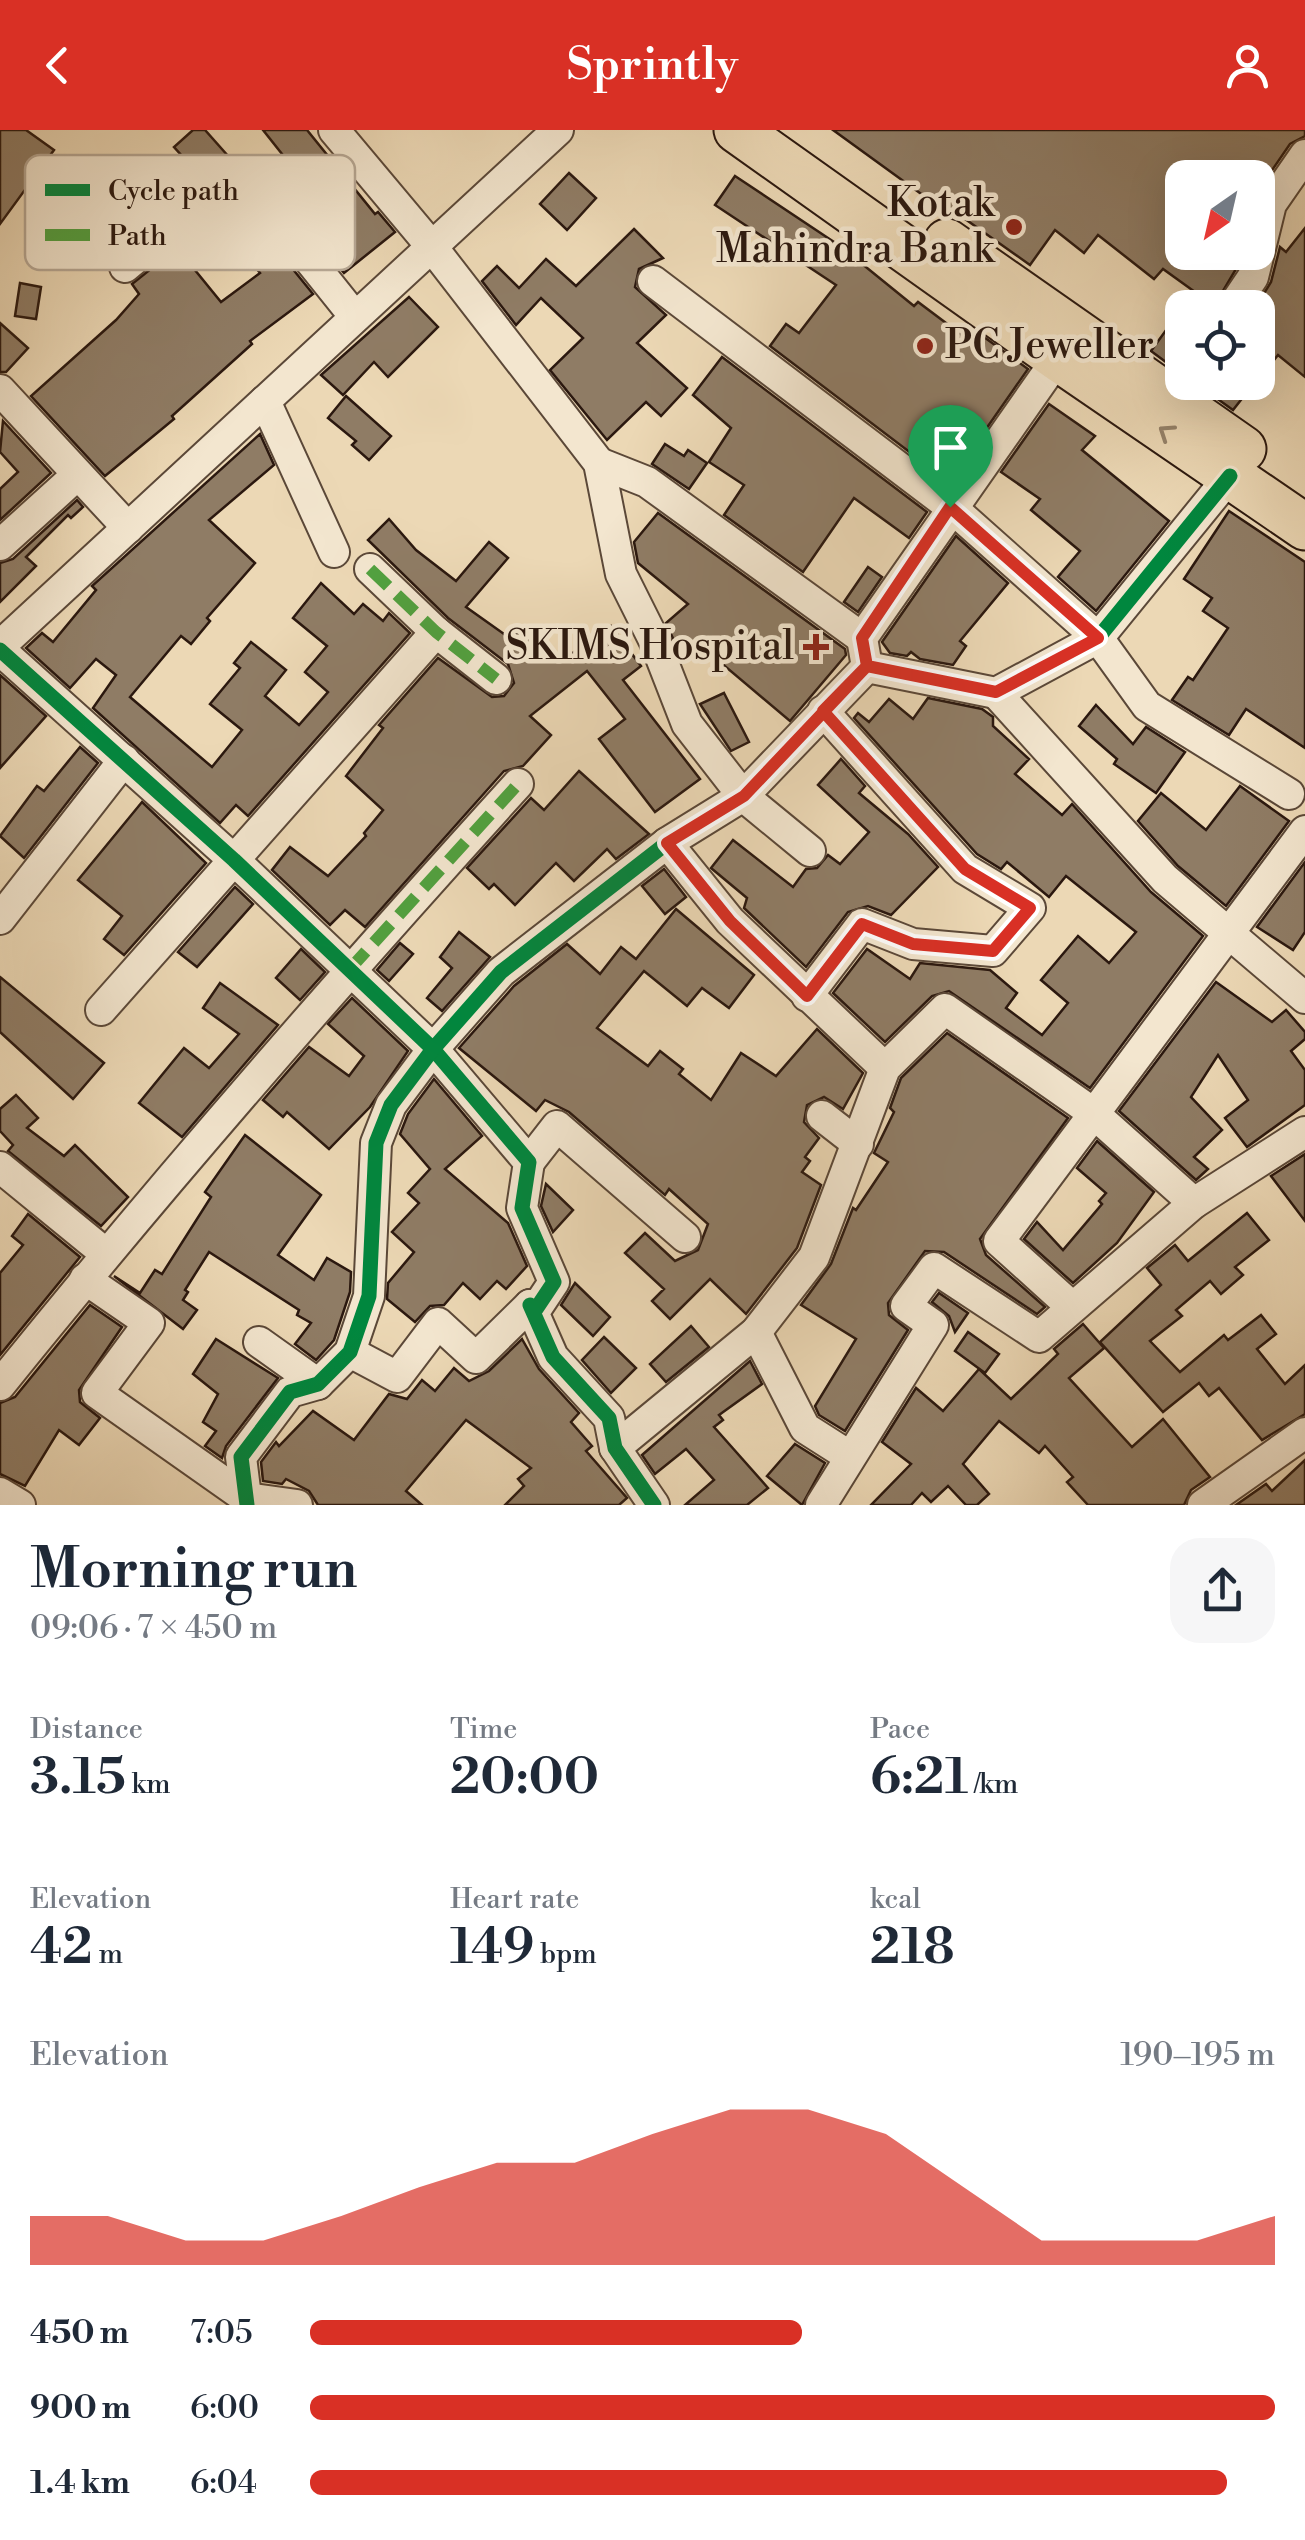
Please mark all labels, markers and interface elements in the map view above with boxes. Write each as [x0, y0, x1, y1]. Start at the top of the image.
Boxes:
text: Sprintly [567, 37, 738, 94]
icon: back [30, 38, 85, 93]
icon: person [1220, 38, 1275, 93]
legend [25, 155, 355, 270]
north arrow [1165, 160, 1275, 270]
map controls [1165, 160, 1275, 400]
text: Cycle path [108, 174, 239, 209]
place label: Kotak Mahindra Bank [716, 179, 996, 275]
marker: Kotak Mahindra Bank [1003, 216, 1025, 238]
text: Path [108, 219, 167, 254]
button: locate [1165, 290, 1275, 400]
place label: PC Jeweller [945, 321, 1154, 371]
marker: PC Jeweller [914, 335, 936, 357]
pin [908, 405, 993, 508]
icon: arrive [923, 420, 978, 475]
one-way arrow [1159, 426, 1177, 445]
place label: SKIMS Hospital [505, 622, 794, 672]
marker: SKIMS Hospital [803, 634, 829, 660]
text: Morning run [30, 1536, 358, 1605]
button: share [1170, 1538, 1275, 1643]
text: 09:06 · 7 × 450 m [30, 1608, 277, 1648]
text: Distance [30, 1712, 143, 1747]
text: Time [450, 1712, 517, 1747]
text: Pace [870, 1712, 930, 1747]
text: 3.15 [30, 1747, 126, 1809]
text: 20:00 [450, 1747, 599, 1809]
text: 6:21 [870, 1747, 968, 1809]
text: km [126, 1767, 171, 1802]
text: /km [968, 1767, 1018, 1802]
text: Elevation [30, 1882, 151, 1917]
text: Heart rate [450, 1882, 579, 1917]
text: kcal [870, 1882, 921, 1917]
text: 42 [30, 1917, 93, 1979]
text: 149 [450, 1917, 534, 1979]
text: 218 [870, 1917, 955, 1979]
text: m [93, 1937, 123, 1972]
text: bpm [534, 1937, 597, 1972]
text: Elevation [30, 2035, 169, 2075]
text: 190–195 m [1120, 2035, 1275, 2075]
text: 450 m [30, 2313, 129, 2353]
text: 7:05 [190, 2313, 253, 2353]
text: 900 m [30, 2388, 131, 2428]
text: 6:00 [190, 2388, 259, 2428]
text: 1.4 km [30, 2463, 130, 2503]
text: 6:04 [190, 2463, 257, 2503]

